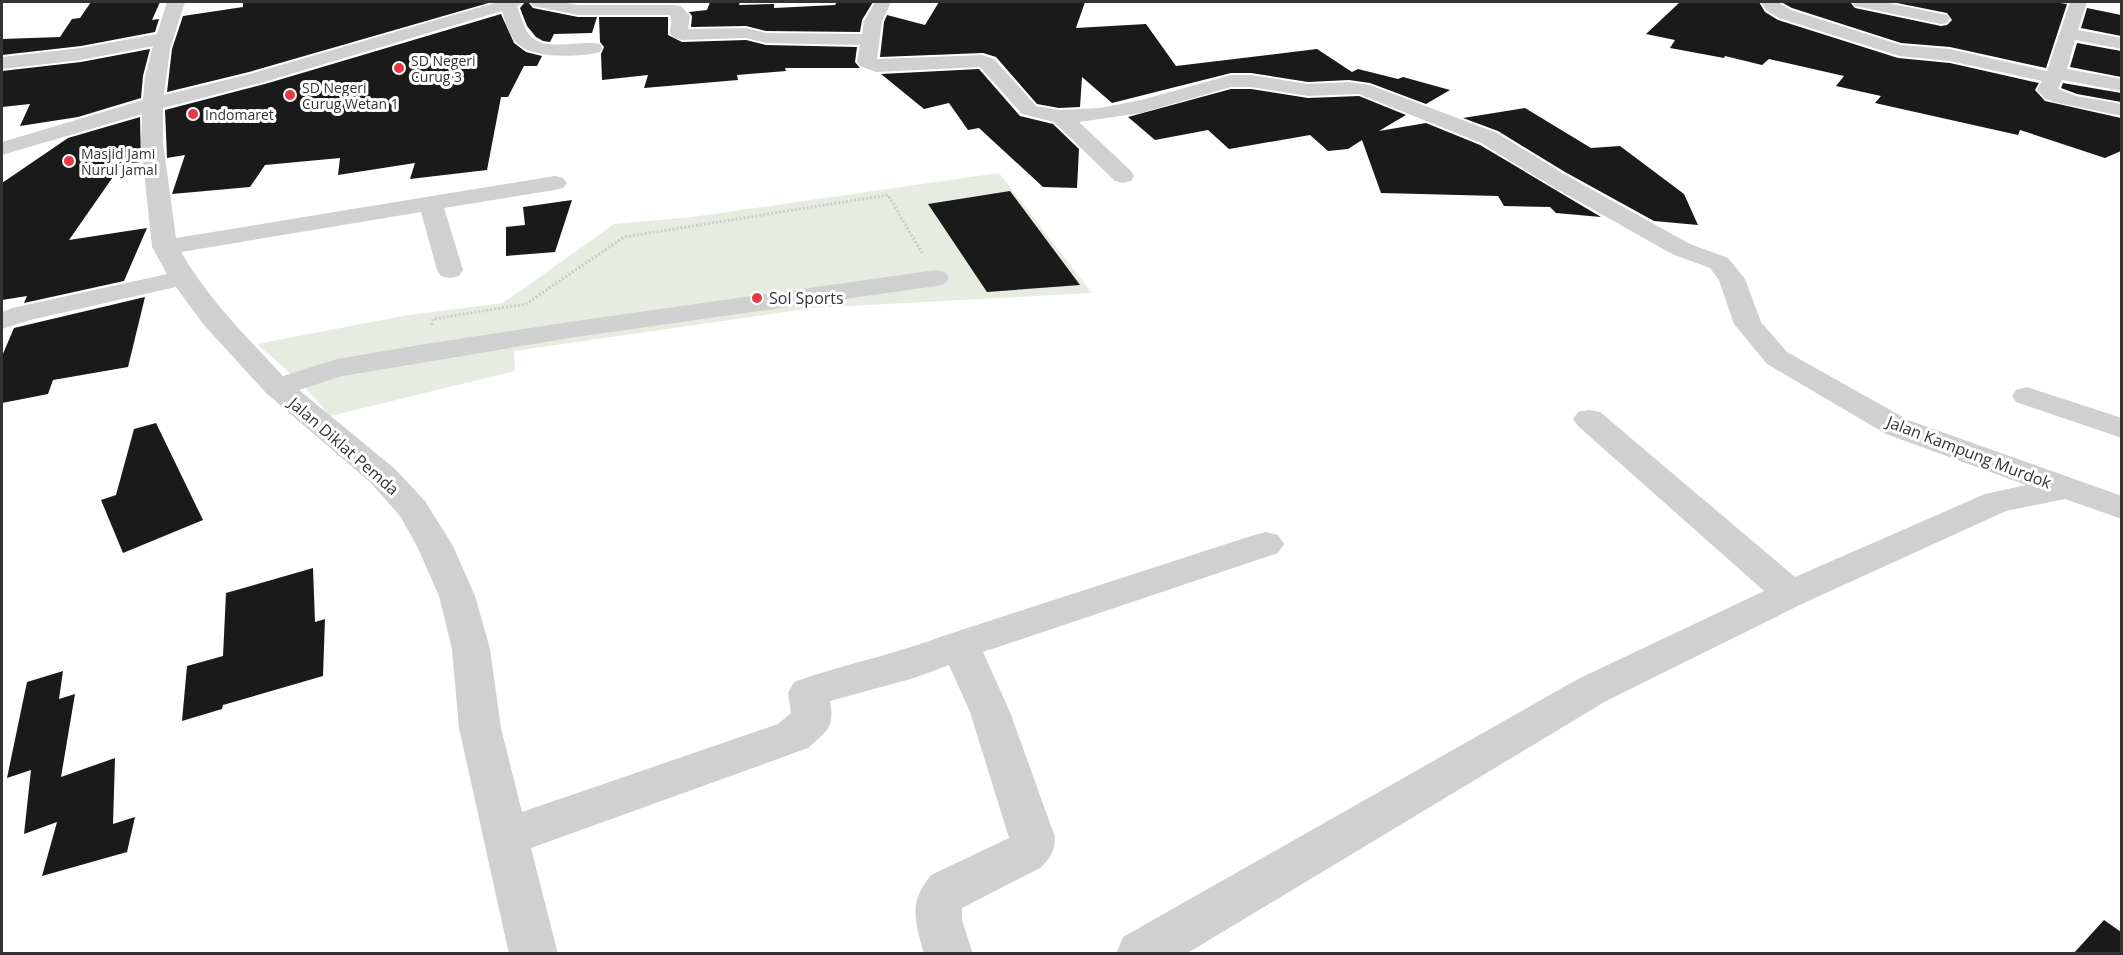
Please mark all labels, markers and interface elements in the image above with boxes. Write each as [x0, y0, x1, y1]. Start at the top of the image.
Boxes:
place label: SD Negeri Curug 3 [411, 51, 476, 86]
marker: SD Negeri Curug 3 [392, 61, 406, 75]
place label: SD Negeri Curug Wetan 1 [302, 78, 399, 113]
marker: SD Negeri Curug Wetan 1 [283, 88, 297, 102]
place label: Indomaret [205, 105, 274, 124]
marker: Indomaret [186, 107, 200, 121]
place label: Masjid Jami Nurul Jamal [81, 144, 157, 179]
marker: Masjid Jami Nurul Jamal [62, 154, 76, 168]
place label: Sol Sports [769, 287, 844, 309]
marker: Sol Sports [750, 291, 764, 305]
street label: Jalan Diklat Pemda [283, 391, 404, 500]
street label: Jalan Kampung Murdok [1882, 410, 2055, 494]

